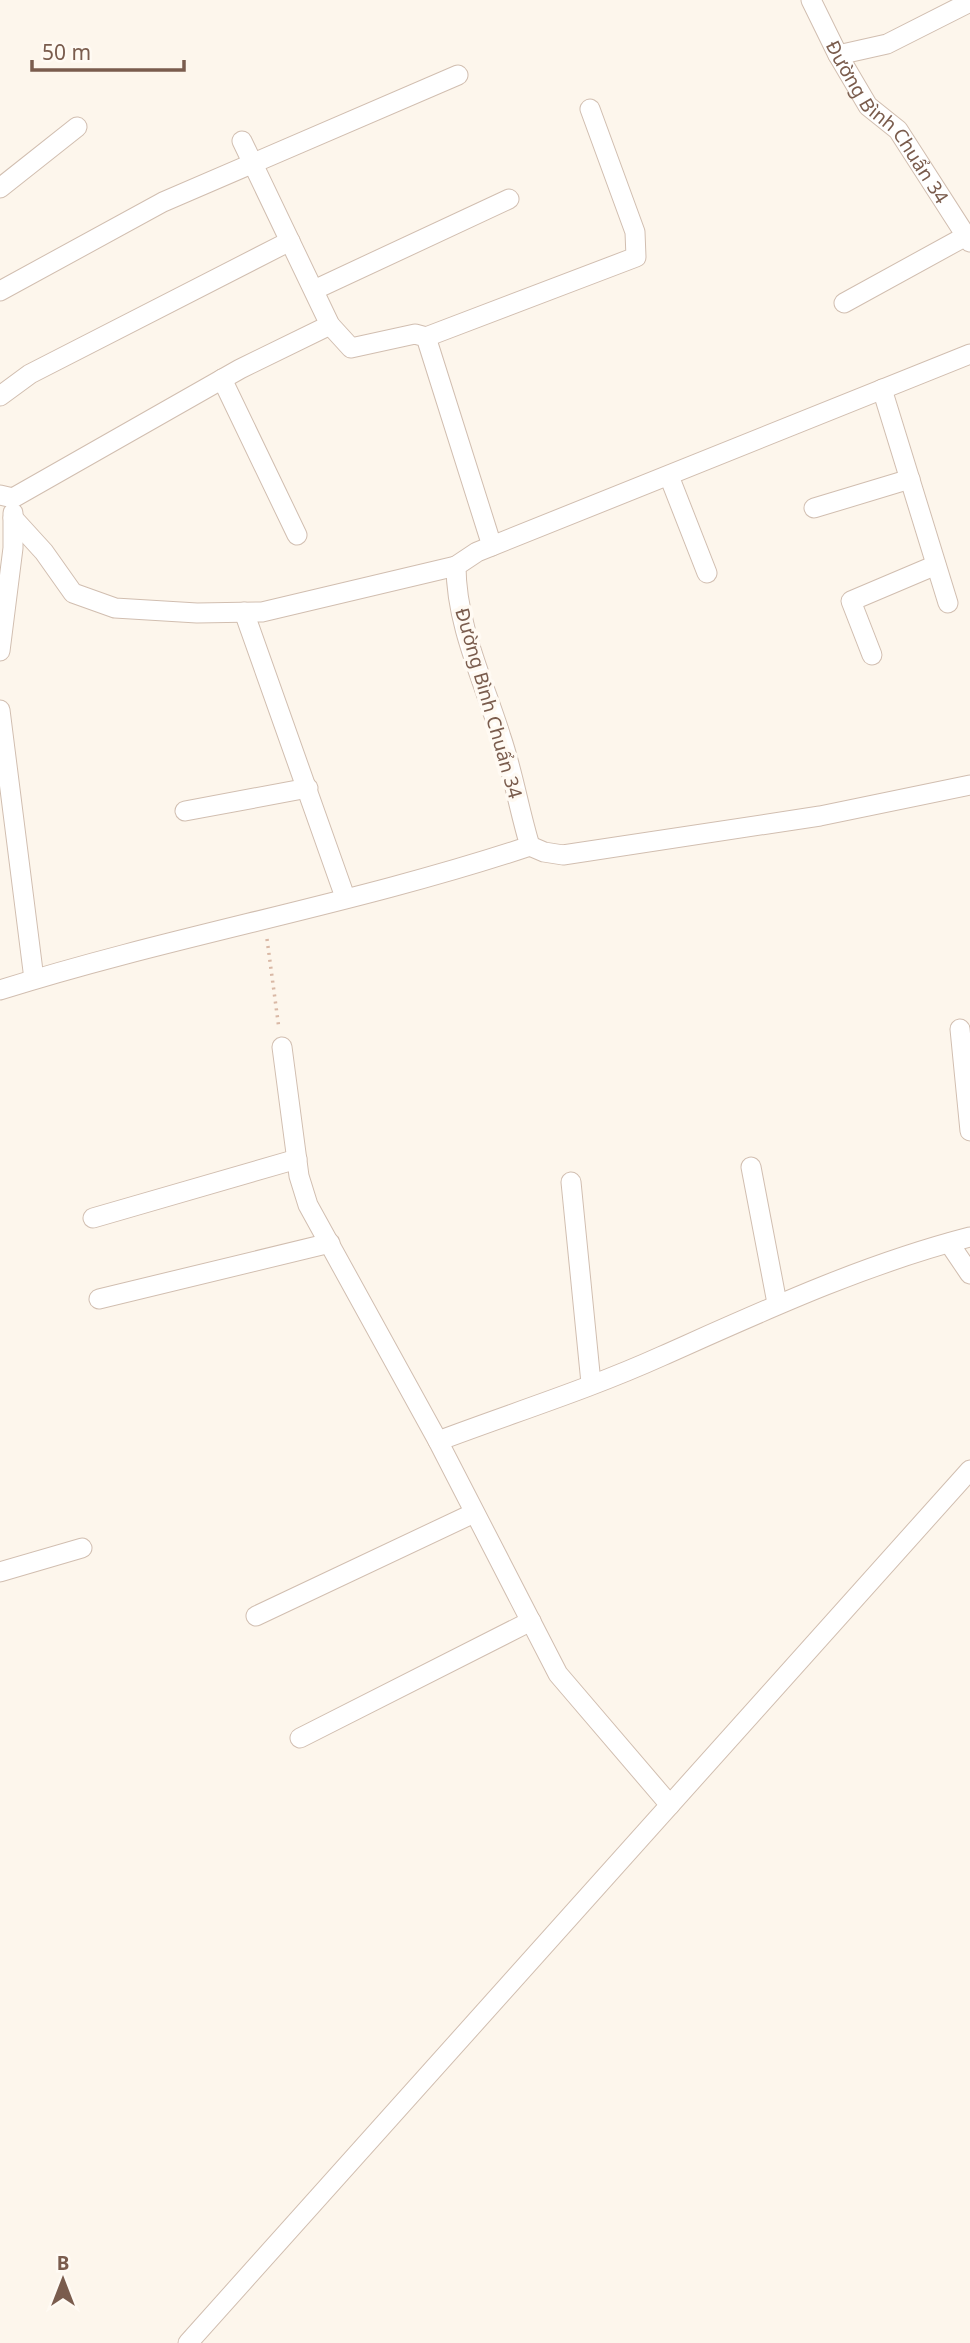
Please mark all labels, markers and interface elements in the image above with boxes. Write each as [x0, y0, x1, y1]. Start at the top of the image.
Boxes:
scale bar [32, 28, 184, 72]
street label: Đường Bình Chuẩn 34 [820, 36, 955, 208]
text: 50 m [42, 38, 91, 66]
street label: Đường Bình Chuẩn 34 [449, 605, 529, 801]
north arrow [28, 2245, 98, 2315]
text: B [57, 2250, 69, 2276]

